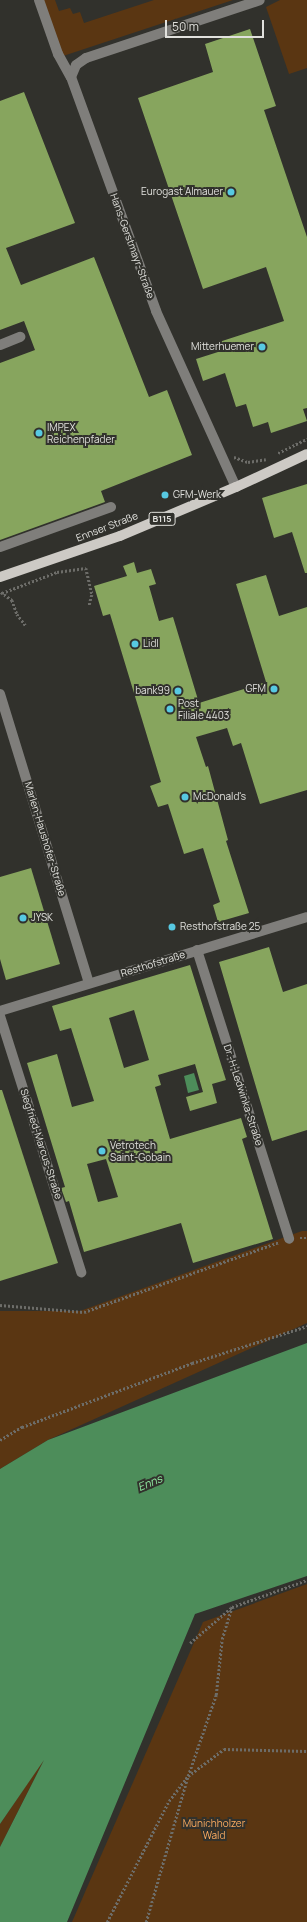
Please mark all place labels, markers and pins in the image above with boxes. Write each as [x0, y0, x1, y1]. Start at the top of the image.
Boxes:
place label: Eurogast Almauer [141, 186, 223, 198]
marker: Eurogast Almauer [226, 187, 236, 197]
place label: Mitterhuemer [191, 341, 254, 353]
marker: Mitterhuemer [257, 342, 267, 352]
place label: IMPEX Reichenpfader [47, 421, 115, 444]
marker: IMPEX Reichenpfader [34, 428, 44, 438]
place label: GFM-Werk [173, 489, 221, 501]
marker: GFM-Werk [160, 490, 170, 500]
place label: Lidl [143, 638, 159, 650]
marker: Lidl [130, 639, 140, 649]
place label: GFM [246, 683, 266, 695]
marker: GFM [269, 684, 279, 694]
place label: bank99 [135, 685, 170, 697]
marker: bank99 [173, 686, 183, 696]
place label: Post Filiale 4403 [178, 697, 229, 720]
marker: Post Filiale 4403 [165, 704, 175, 714]
place label: McDonald's [193, 791, 246, 803]
marker: McDonald's [180, 792, 190, 802]
place label: JYSK [31, 912, 53, 924]
marker: JYSK [18, 913, 28, 923]
place label: Resthofstraße 25 [180, 921, 260, 933]
marker: Resthofstraße 25 [167, 922, 177, 932]
place label: Vetrotech Saint-Gobain [110, 1139, 171, 1162]
marker: Vetrotech Saint-Gobain [97, 1146, 107, 1156]

